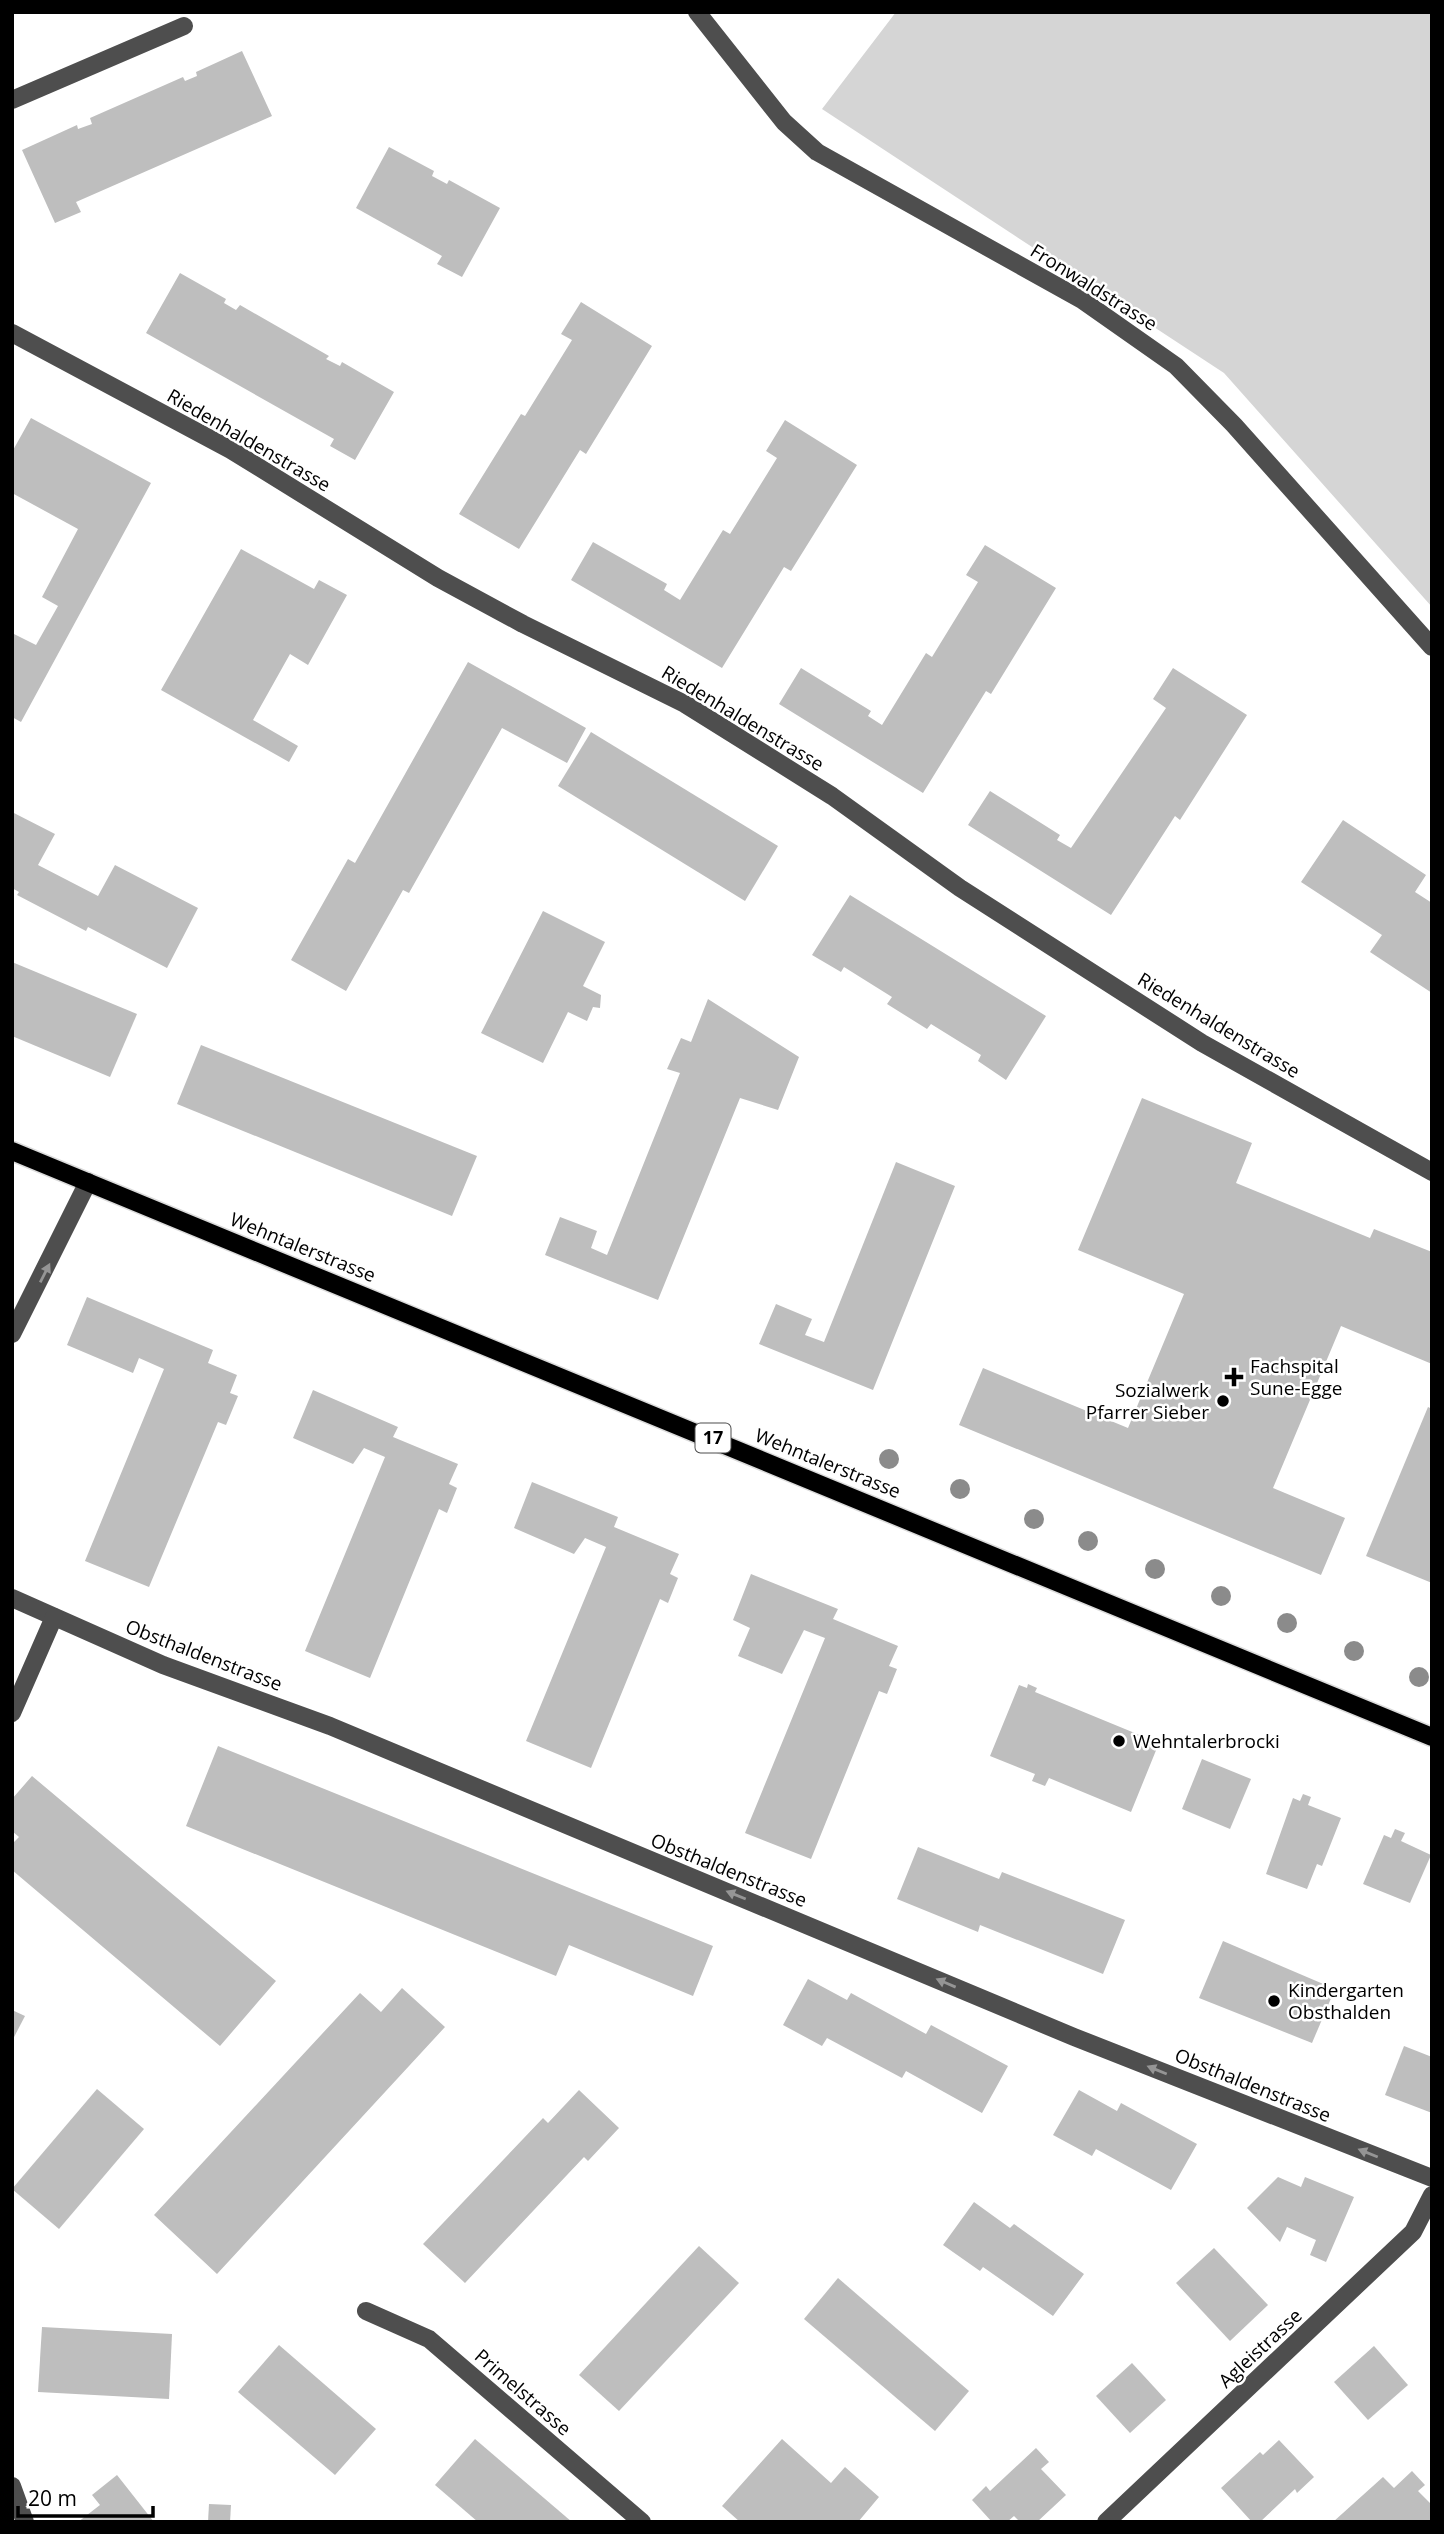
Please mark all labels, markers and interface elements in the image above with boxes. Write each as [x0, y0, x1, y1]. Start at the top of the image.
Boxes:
street label: Fronwaldstrasse [1026, 237, 1162, 337]
street label: Riedenhaldenstrasse [162, 382, 336, 498]
street label: Riedenhaldenstrasse [657, 659, 829, 777]
street label: Riedenhaldenstrasse [1133, 966, 1305, 1084]
street label: Wehntalerstrasse [226, 1206, 380, 1288]
one-way arrow [38, 1263, 50, 1283]
place label: Fachspital Sune-Egge [1250, 1353, 1342, 1401]
marker: Fachspital Sune-Egge [1224, 1367, 1244, 1387]
place label: Sozialwerk Pfarrer Sieber [1086, 1377, 1209, 1425]
marker: Sozialwerk Pfarrer Sieber [1215, 1393, 1231, 1409]
street label: Wehntalerstrasse [751, 1422, 905, 1504]
road number: 17 [696, 1423, 730, 1452]
street label: Obsthaldenstrasse [122, 1613, 286, 1697]
place label: Wehntalerbrocki [1133, 1728, 1280, 1754]
marker: Wehntalerbrocki [1111, 1733, 1127, 1749]
street label: Obsthaldenstrasse [647, 1827, 811, 1913]
one-way arrow [726, 1890, 747, 1901]
one-way arrow [936, 1977, 957, 1988]
place label: Kindergarten Obsthalden [1288, 1977, 1404, 2025]
marker: Kindergarten Obsthalden [1266, 1993, 1282, 2009]
street label: Obsthaldenstrasse [1171, 2042, 1335, 2128]
one-way arrow [1146, 2064, 1167, 2075]
one-way arrow [1358, 2148, 1379, 2159]
street label: Agleistrasse [1213, 2303, 1307, 2393]
street label: Primelstrasse [469, 2343, 577, 2441]
scale bar [18, 2474, 152, 2518]
text: 20 m [28, 2484, 77, 2512]

